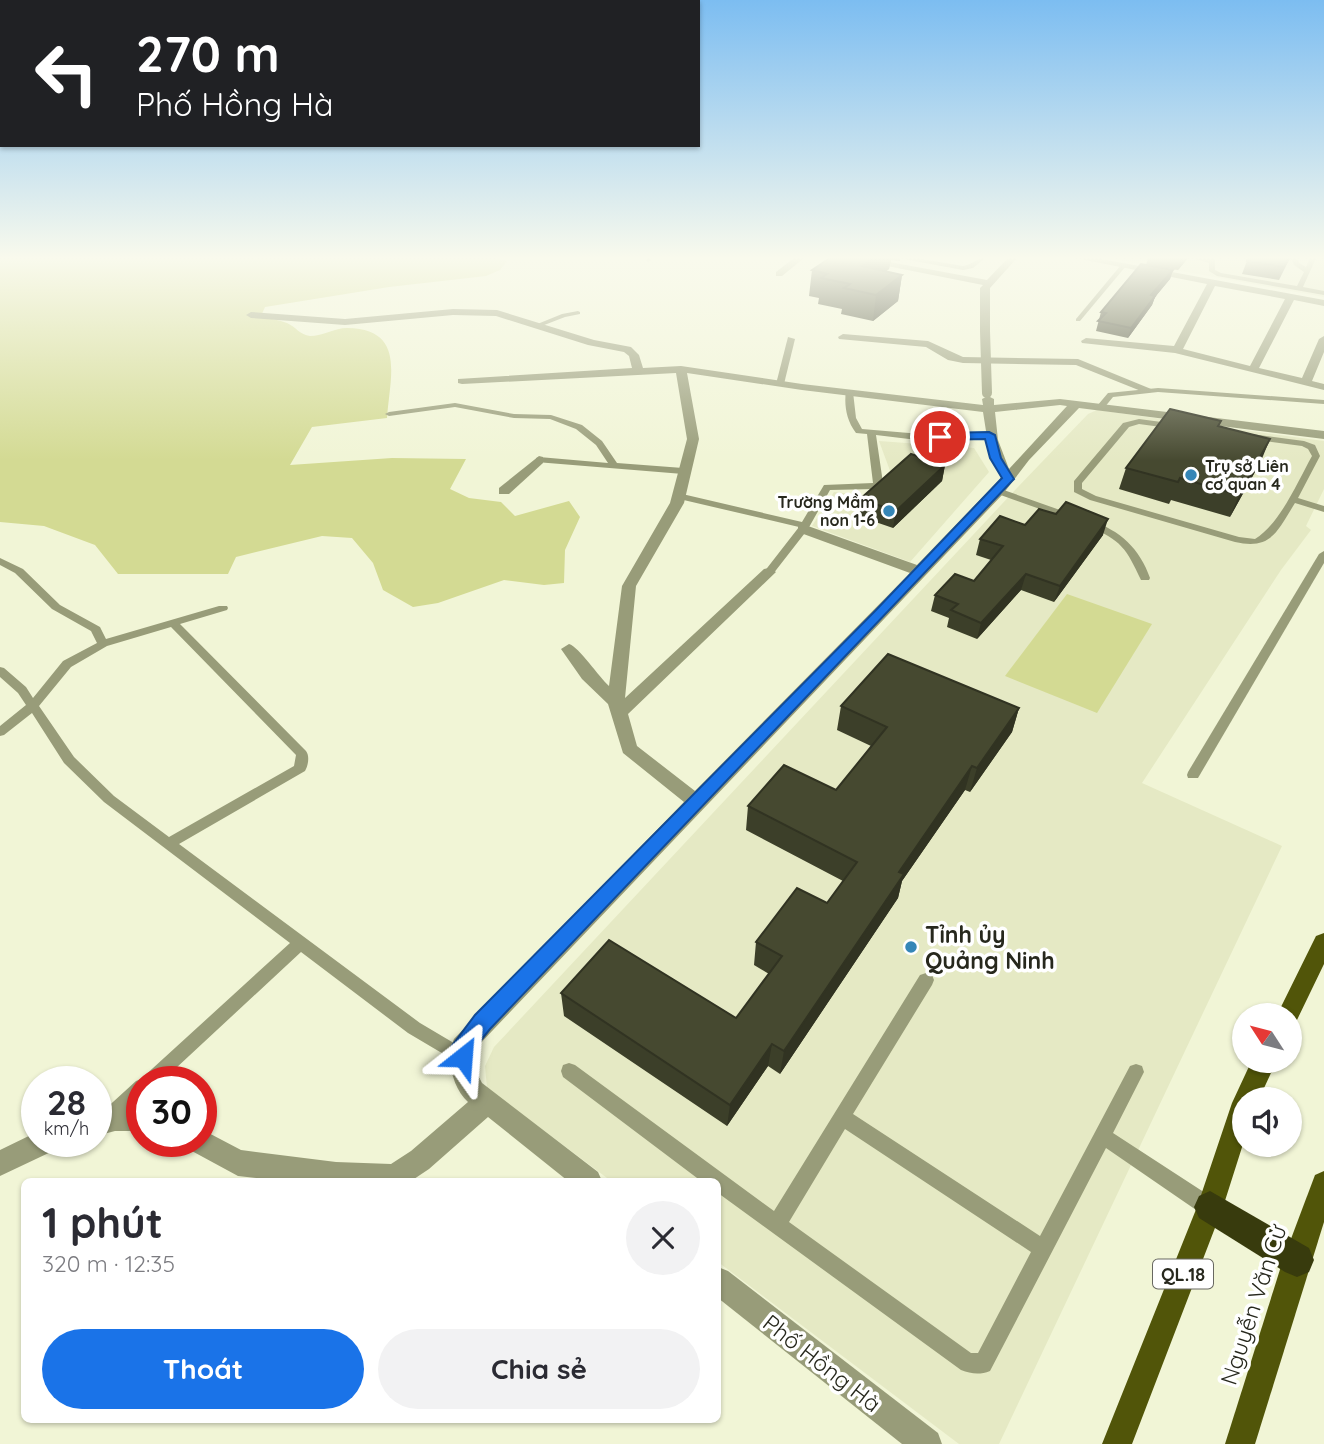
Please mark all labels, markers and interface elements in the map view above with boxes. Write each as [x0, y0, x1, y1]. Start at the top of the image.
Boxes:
text: 270 m [136, 23, 280, 84]
icon: left [21, 28, 112, 119]
text: Phố Hồng Hà [136, 84, 333, 124]
pin [910, 407, 970, 467]
icon: arrive [921, 418, 959, 456]
place label: Trụ sở Liên cơ quan 4 [1205, 456, 1289, 494]
marker: Trụ sở Liên cơ quan 4 [1183, 467, 1199, 483]
place label: Trường Mầm non 1-6 [777, 492, 875, 530]
marker: Trường Mầm non 1-6 [881, 503, 897, 519]
place label: Tỉnh ủy Quảng Ninh [925, 920, 1055, 975]
marker: Tỉnh ủy Quảng Ninh [903, 939, 919, 955]
north arrow [1232, 1003, 1302, 1073]
map controls [1232, 1003, 1302, 1157]
position arrow [426, 1020, 500, 1094]
speed limit sign: 30 [126, 1066, 217, 1157]
text: 28 [47, 1080, 86, 1124]
button: sound [1232, 1087, 1302, 1157]
text: km/h [44, 1117, 89, 1140]
text: 1 phút [42, 1196, 163, 1249]
button: close [626, 1201, 700, 1275]
street label: Nguyễn Văn Cừ [1214, 1221, 1293, 1388]
text: 320 m · 12:35 [42, 1249, 175, 1278]
road number: QL.18 [1153, 1260, 1213, 1288]
street label: Phố Hồng Hà [757, 1308, 887, 1418]
button: Thoát [42, 1329, 364, 1409]
button: Chia sẻ [378, 1329, 700, 1409]

